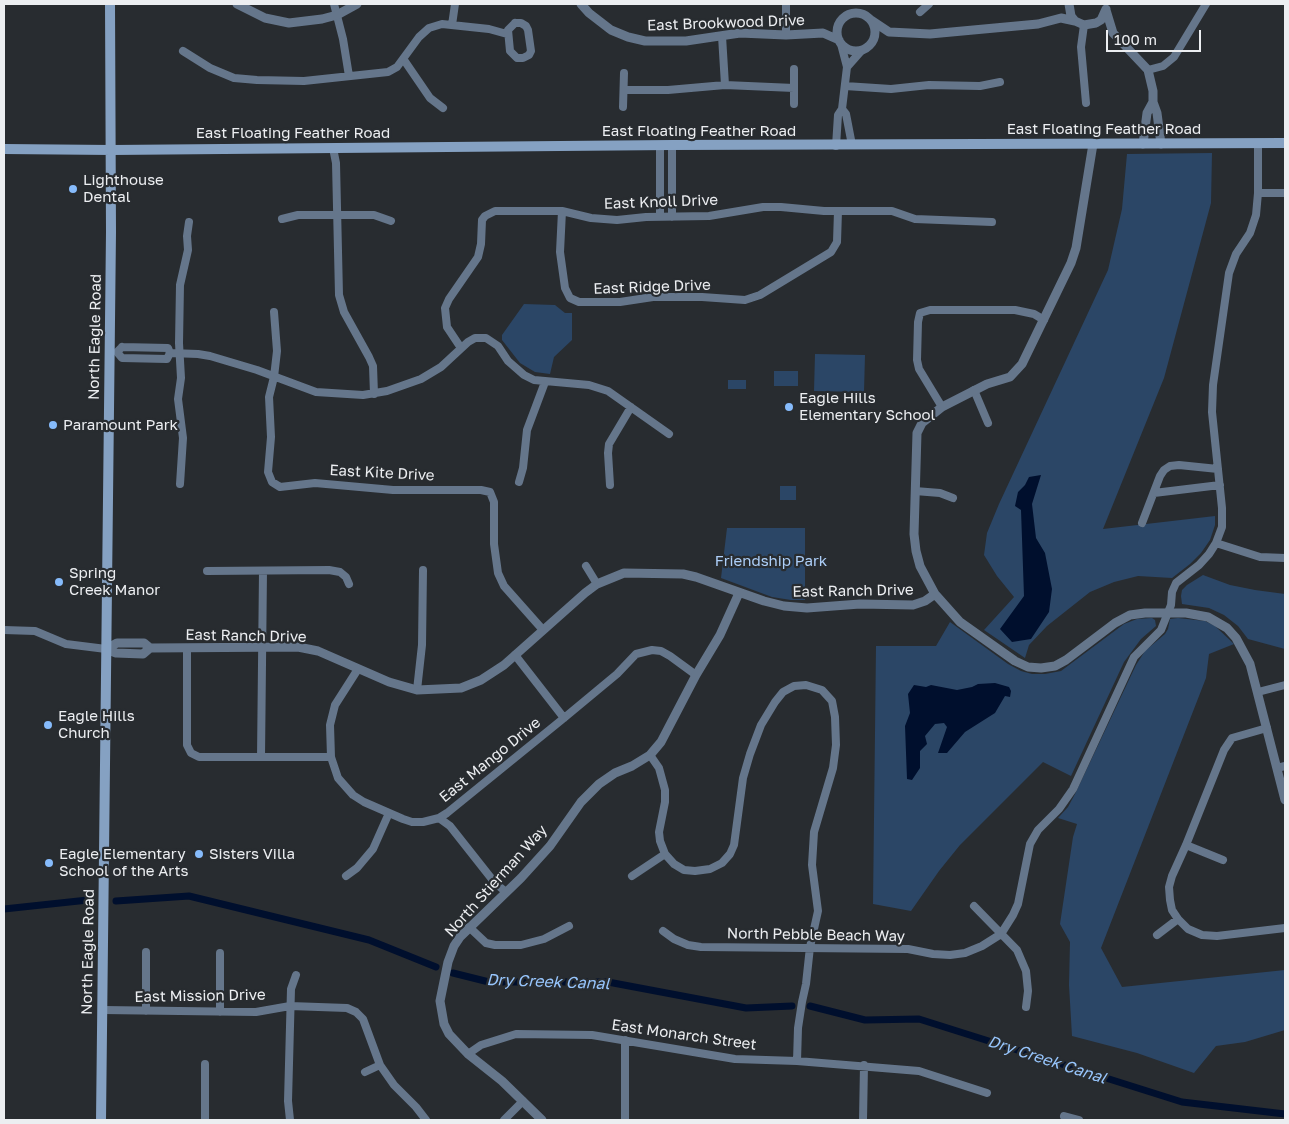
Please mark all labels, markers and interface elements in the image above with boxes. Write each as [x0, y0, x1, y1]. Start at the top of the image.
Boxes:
street label: East Brookwood Drive [647, 11, 805, 35]
scale bar [1109, 20, 1204, 52]
text: 100 m [1114, 30, 1157, 48]
street label: East Floating Feather Road [1007, 120, 1201, 138]
street label: East Floating Feather Road [602, 122, 796, 140]
street label: East Floating Feather Road [196, 124, 390, 142]
place label: Lighthouse Dental [83, 171, 164, 206]
marker: Lighthouse Dental [67, 183, 79, 195]
street label: East Knoll Drive [604, 191, 718, 213]
street label: North Eagle Road [85, 274, 105, 400]
street label: East Ridge Drive [593, 276, 711, 298]
place label: Eagle Hills Elementary School [799, 389, 935, 424]
marker: Eagle Hills Elementary School [783, 401, 795, 413]
place label: Paramount Park [63, 416, 178, 434]
marker: Paramount Park [47, 419, 59, 431]
street label: East Kite Drive [329, 461, 435, 485]
park label: Friendship Park [715, 552, 827, 570]
place label: Spring Creek Manor [69, 564, 160, 599]
marker: Spring Creek Manor [53, 576, 65, 588]
street label: East Ranch Drive [792, 581, 914, 601]
street label: East Ranch Drive [185, 626, 307, 646]
place label: Eagle Hills Church [58, 707, 135, 742]
street label: East Mango Drive [436, 714, 544, 806]
marker: Eagle Hills Church [42, 719, 54, 731]
street label: North Stierman Way [441, 821, 551, 941]
place label: Eagle Elementary School of the Arts [59, 845, 188, 880]
place label: Sisters Villa [209, 845, 295, 863]
marker: Sisters Villa [193, 848, 205, 860]
marker: Eagle Elementary School of the Arts [43, 857, 55, 869]
street label: North Eagle Road [78, 889, 98, 1015]
street label: North Pebble Beach Way [727, 924, 905, 946]
water label: Dry Creek Canal [486, 970, 610, 994]
street label: East Mission Drive [134, 986, 266, 1006]
street label: East Monarch Street [610, 1016, 758, 1054]
water label: Dry Creek Canal [985, 1032, 1109, 1088]

